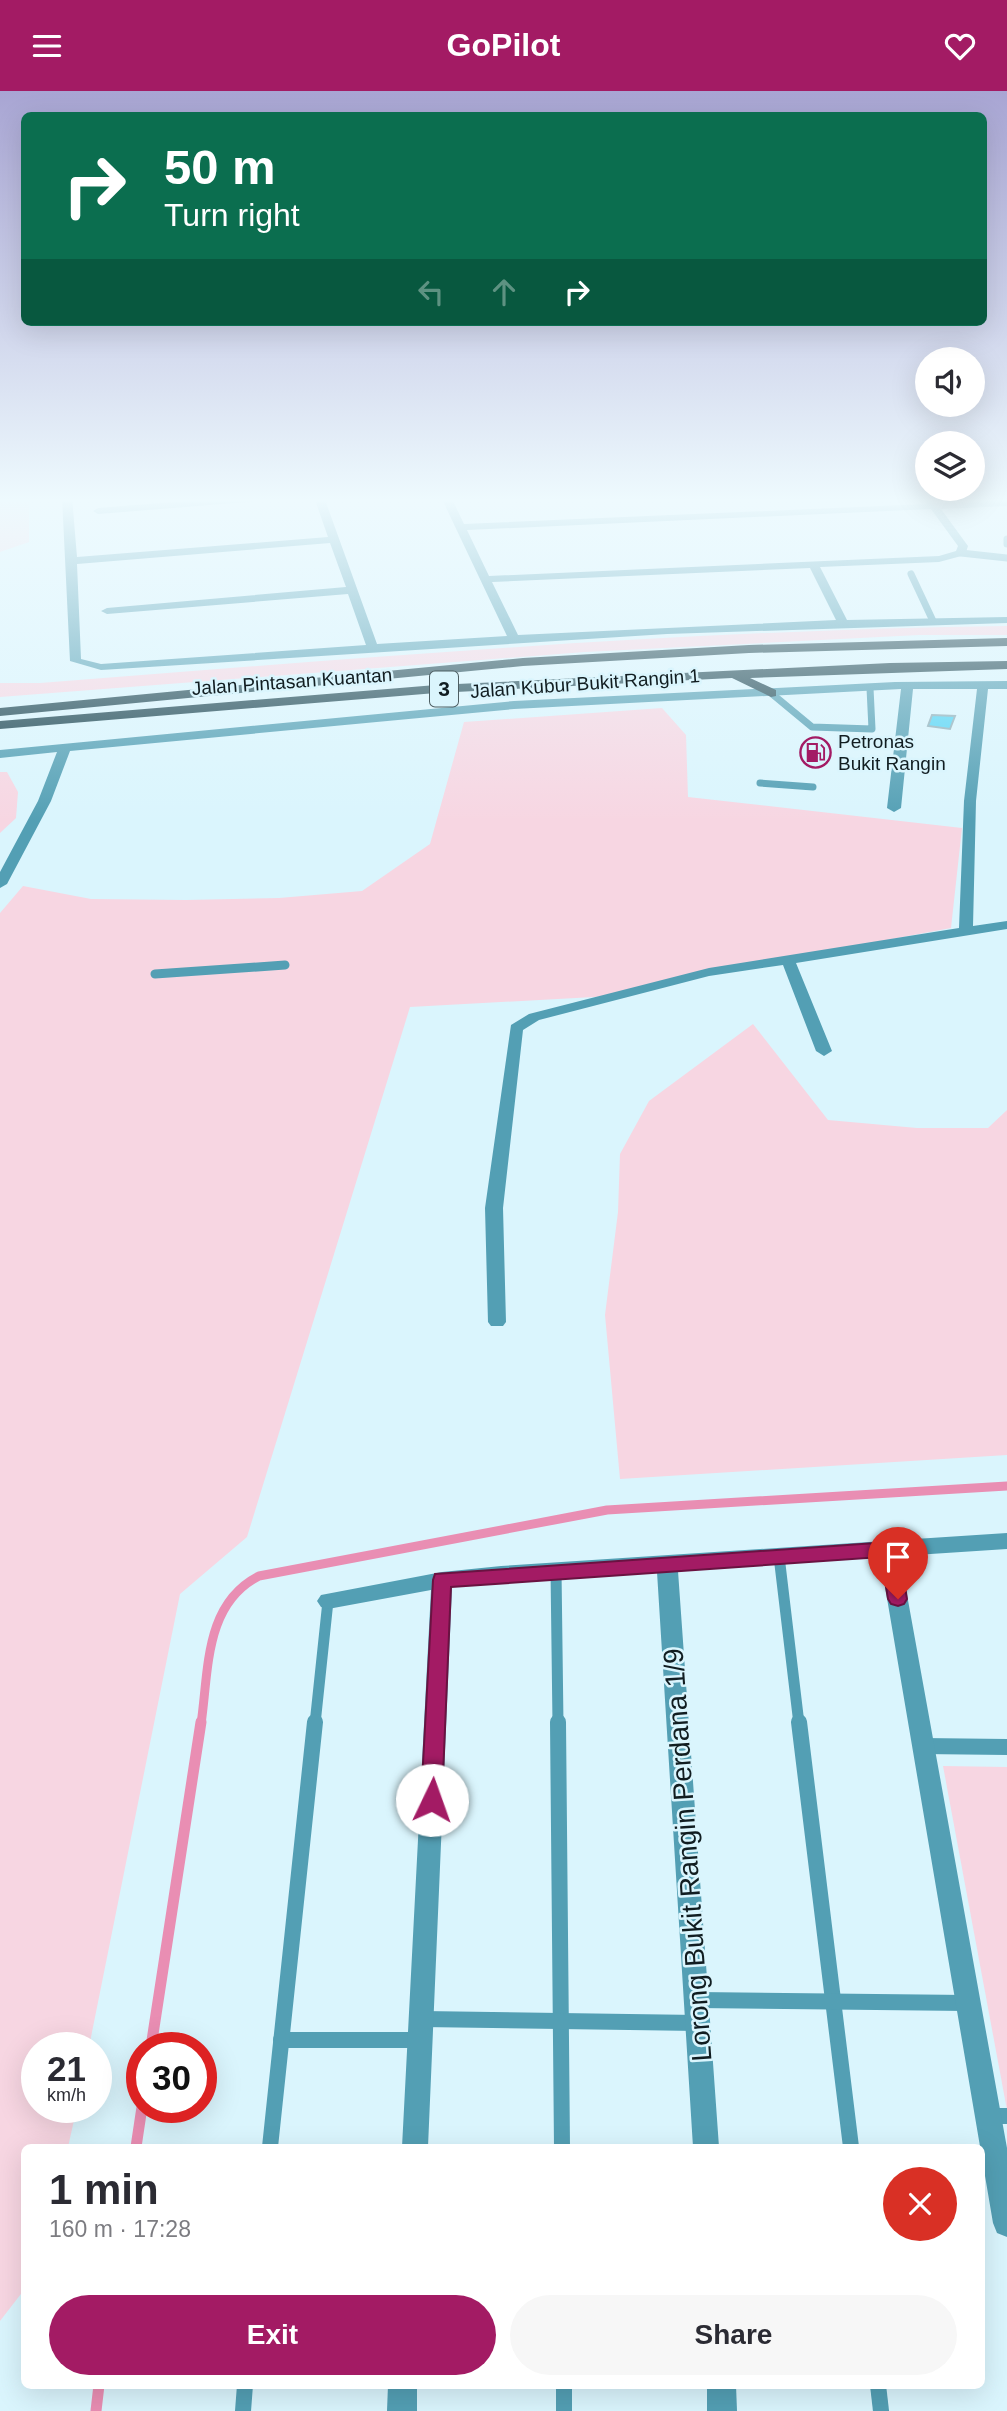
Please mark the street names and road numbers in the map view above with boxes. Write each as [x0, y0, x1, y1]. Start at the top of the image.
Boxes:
street label: Jalan Pintasan Kuantan [191, 664, 393, 699]
street label: Jalan Kubur Bukit Rangin 1 [469, 665, 701, 702]
road number: 3 [430, 671, 458, 707]
street label: Lorong Bukit Rangin Perdana 1/9 [658, 1647, 717, 2063]

